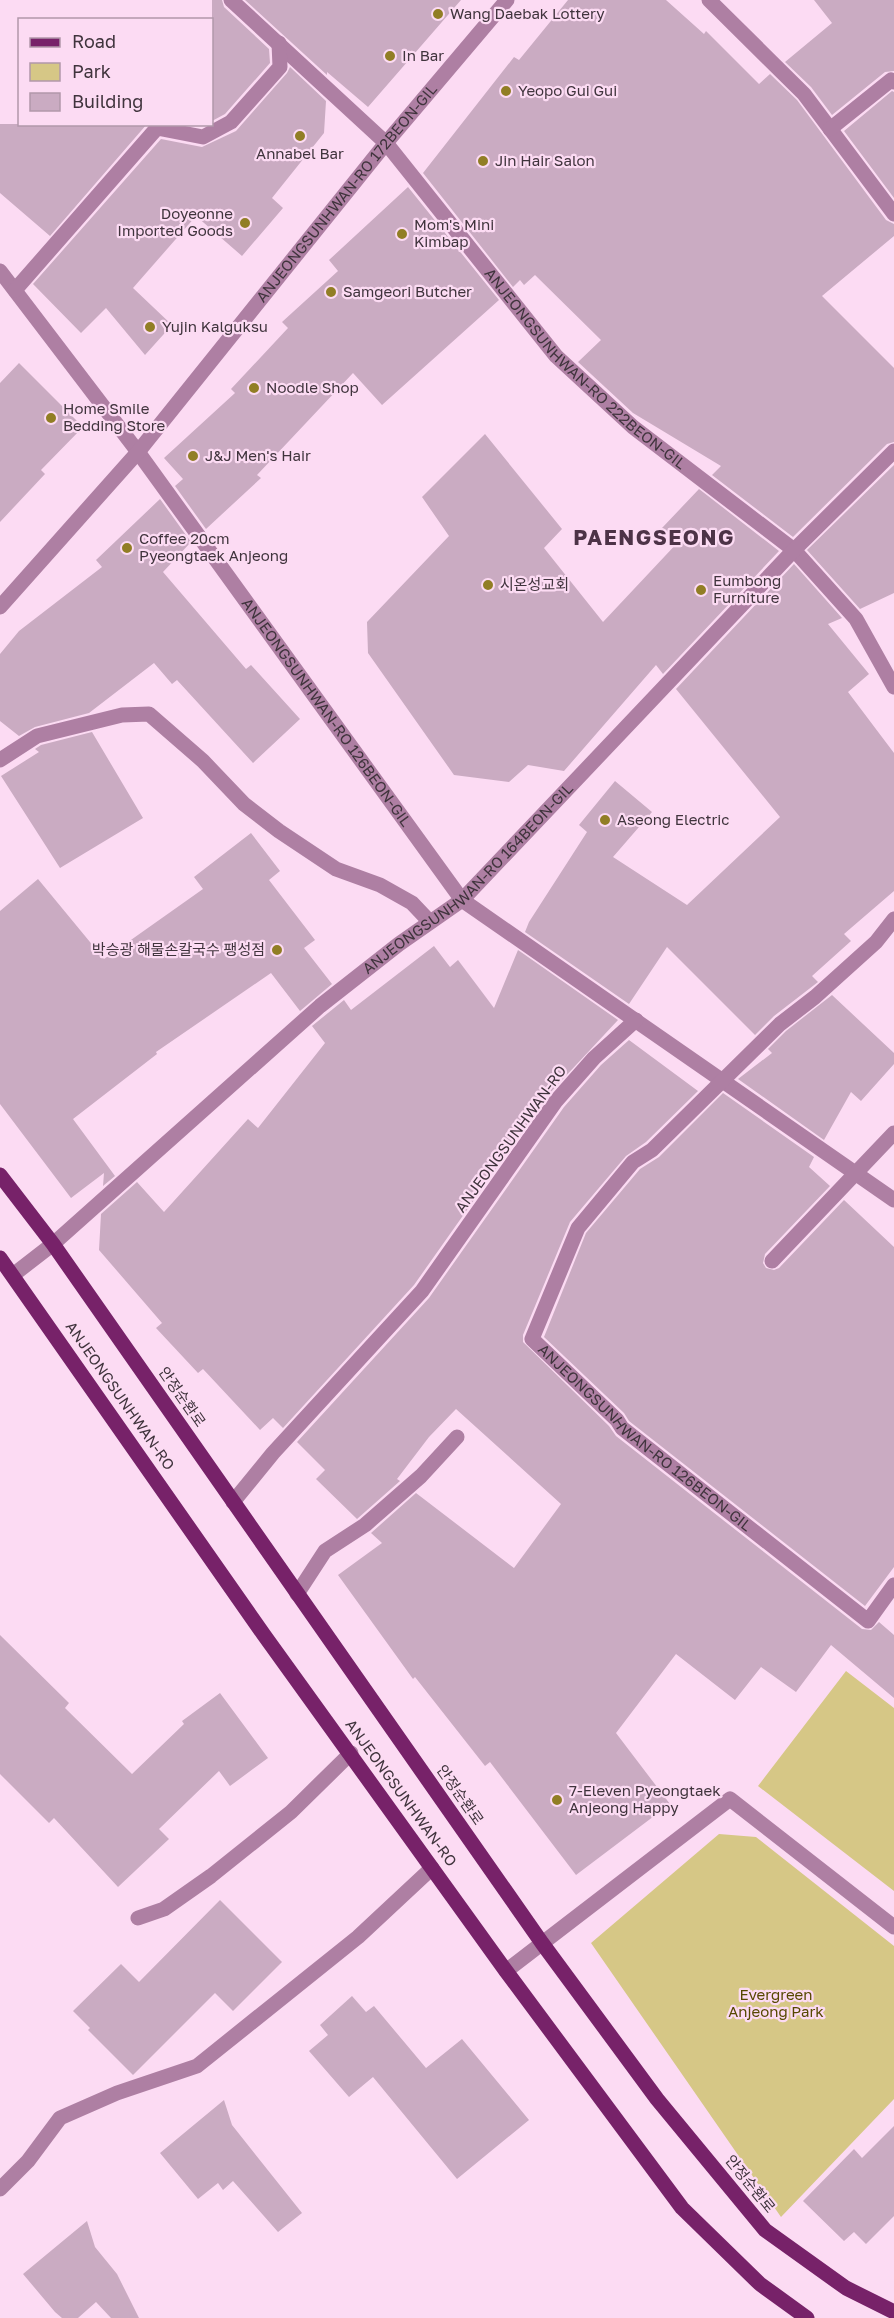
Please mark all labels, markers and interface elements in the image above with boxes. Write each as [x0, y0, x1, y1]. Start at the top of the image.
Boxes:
place label: Wang Daebak Lottery [450, 4, 605, 22]
marker: Wang Daebak Lottery [431, 7, 445, 21]
legend [18, 18, 213, 126]
text: Road [72, 30, 116, 52]
place label: In Bar [402, 46, 444, 64]
marker: In Bar [383, 49, 397, 63]
text: Park [72, 60, 111, 82]
street label: ANJEONGSUNHWAN-RO 172BEON-GIL [252, 79, 440, 305]
place label: Yeopo Gui Gui [518, 81, 617, 99]
marker: Yeopo Gui Gui [499, 84, 513, 98]
text: Building [72, 90, 143, 112]
marker: Annabel Bar [293, 129, 307, 143]
place label: Annabel Bar [256, 144, 344, 162]
place label: Jin Hair Salon [495, 151, 595, 169]
marker: Jin Hair Salon [476, 154, 490, 168]
place label: Doyeonne Imported Goods [117, 204, 233, 239]
place label: Mom's Mini Kimbap [414, 215, 494, 250]
marker: Doyeonne Imported Goods [238, 216, 252, 230]
marker: Mom's Mini Kimbap [395, 227, 409, 241]
street label: ANJEONGSUNHWAN-RO 222BEON-GIL [481, 264, 690, 473]
place label: Samgeori Butcher [343, 282, 472, 300]
marker: Samgeori Butcher [324, 285, 338, 299]
place label: Yujin Kalguksu [162, 317, 268, 335]
marker: Yujin Kalguksu [143, 320, 157, 334]
place label: Noodle Shop [266, 378, 359, 396]
marker: Noodle Shop [247, 381, 261, 395]
place label: Home Smile Bedding Store [63, 399, 165, 434]
marker: Home Smile Bedding Store [44, 411, 58, 425]
place label: J&J Men's Hair [205, 446, 311, 464]
marker: J&J Men's Hair [186, 449, 200, 463]
district label: PAENGSEONG [573, 524, 735, 550]
place label: Coffee 20cm Pyeongtaek Anjeong [139, 529, 288, 564]
marker: Coffee 20cm Pyeongtaek Anjeong [120, 541, 134, 555]
place label: Eumbong Furniture [713, 571, 781, 606]
place label: 시온성교회 [500, 575, 569, 593]
marker: 시온성교회 [481, 578, 495, 592]
marker: Eumbong Furniture [694, 583, 708, 597]
street label: ANJEONGSUNHWAN-RO 126BEON-GIL [239, 594, 416, 830]
street label: ANJEONGSUNHWAN-RO 164BEON-GIL [359, 779, 576, 977]
place label: Aseong Electric [617, 810, 730, 828]
marker: Aseong Electric [598, 813, 612, 827]
place label: 박승광 해물손칼국수 팽성점 [92, 940, 265, 958]
marker: 박승광 해물손칼국수 팽성점 [270, 943, 284, 957]
street label: ANJEONGSUNHWAN-RO [451, 1061, 570, 1215]
street label: ANJEONGSUNHWAN-RO [63, 1318, 179, 1473]
street label: ANJEONGSUNHWAN-RO 126BEON-GIL [535, 1340, 756, 1535]
street label: 안정순환로 [156, 1363, 210, 1430]
street label: ANJEONGSUNHWAN-RO [342, 1715, 461, 1869]
street label: 안정순환로 [434, 1761, 488, 1828]
place label: 7-Eleven Pyeongtaek Anjeong Happy [569, 1781, 721, 1816]
marker: 7-Eleven Pyeongtaek Anjeong Happy [550, 1793, 564, 1807]
park label: Evergreen Anjeong Park [728, 1985, 824, 2020]
street label: 안정순환로 [722, 2151, 779, 2216]

